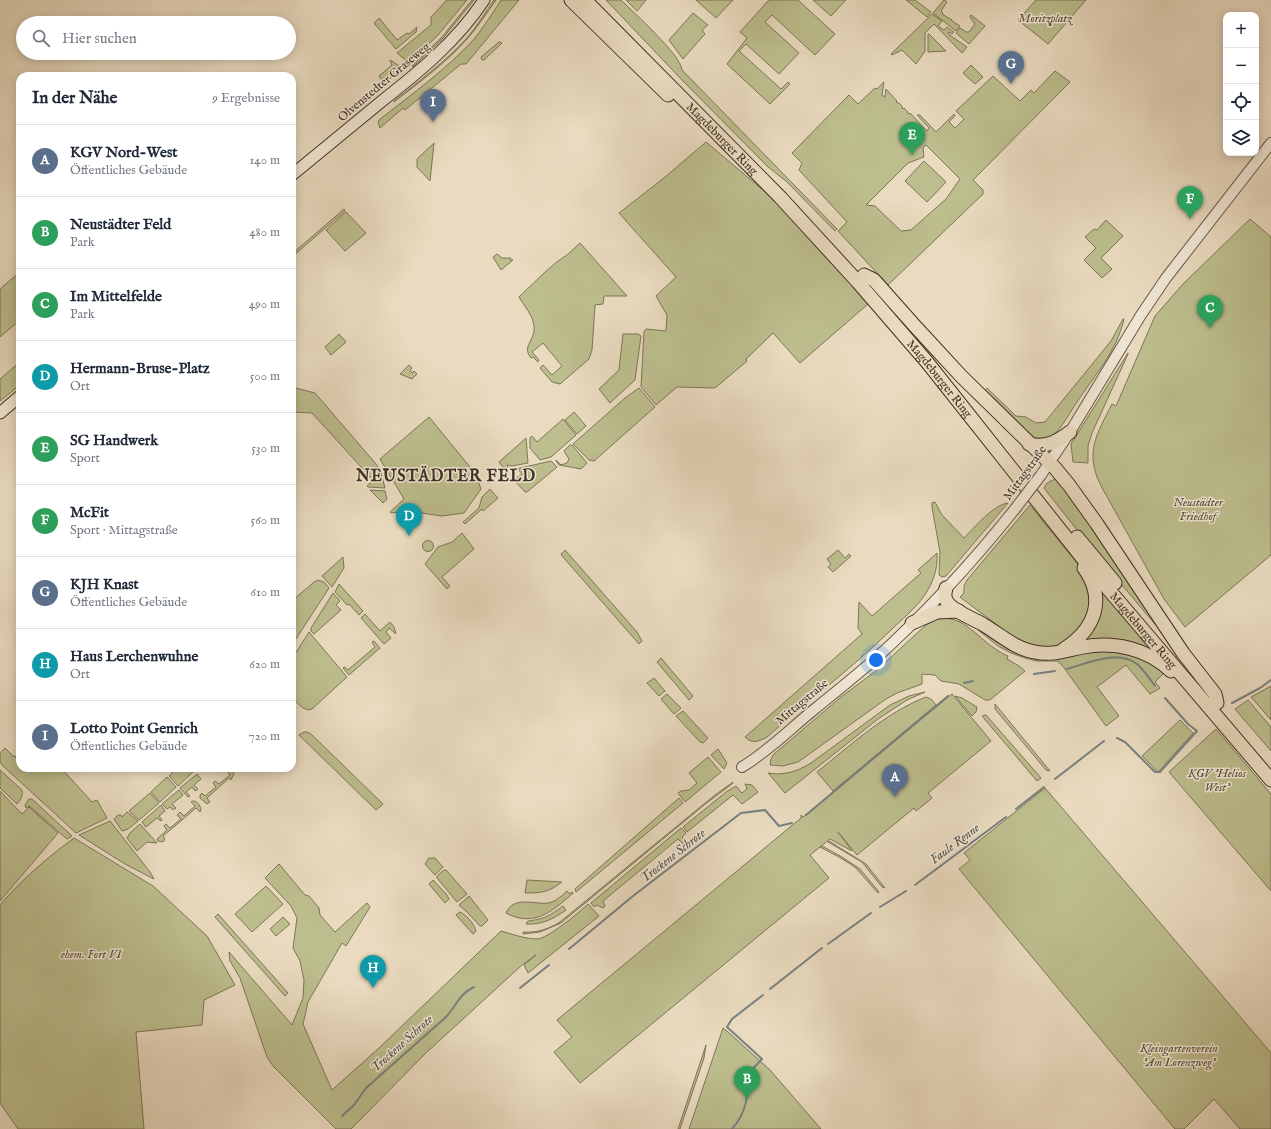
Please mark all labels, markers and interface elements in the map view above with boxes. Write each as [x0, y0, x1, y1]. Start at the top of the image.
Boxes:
park label: Moritzplatz [1018, 11, 1073, 26]
map controls [1223, 12, 1259, 156]
button: + [1223, 12, 1259, 48]
search box [16, 16, 296, 60]
icon: search [30, 27, 52, 49]
text: Hier suchen [62, 29, 137, 48]
street label: Olvenstedter Graseweg [335, 39, 434, 125]
button: − [1223, 48, 1259, 84]
pin: G [998, 51, 1024, 84]
button: locate [1223, 84, 1259, 120]
text: In der Nähe [32, 88, 117, 109]
pin: I [420, 89, 446, 122]
text: 9 Ergebnisse [212, 90, 280, 107]
street label: Magdeburger Ring [683, 99, 762, 178]
button: layers [1223, 120, 1259, 156]
pin: E [899, 122, 925, 155]
text: KGV Nord-West [70, 143, 177, 162]
text: A [41, 152, 49, 169]
text: 140 m [250, 152, 280, 169]
text: Öffentliches Gebäude [70, 162, 187, 179]
pin: F [1177, 186, 1203, 219]
text: Neustädter Feld [70, 215, 171, 234]
text: B [41, 224, 49, 241]
text: 480 m [249, 224, 280, 241]
text: Park [70, 234, 95, 251]
text: Im Mittelfelde [70, 287, 162, 306]
pin: C [1197, 295, 1223, 328]
text: C [40, 296, 50, 313]
text: 490 m [249, 296, 280, 313]
text: Park [70, 306, 95, 323]
street label: Magdeburger Ring [903, 336, 976, 421]
text: Hermann-Bruse-Platz [70, 359, 210, 378]
text: D [40, 368, 50, 385]
text: 500 m [250, 368, 280, 385]
text: Ort [70, 378, 90, 395]
text: SG Handwerk [70, 431, 158, 450]
text: E [40, 440, 50, 457]
text: 530 m [251, 440, 280, 457]
street label: Mittagstraße [1000, 442, 1050, 503]
text: Sport [70, 450, 100, 467]
district label: NEUSTÄDTER FELD [355, 465, 536, 487]
park label: Neustädter Friedhof [1173, 495, 1224, 524]
text: McFit [70, 503, 109, 522]
pin: D [396, 503, 422, 536]
text: F [41, 512, 49, 529]
text: 560 m [251, 512, 280, 529]
text: Sport · Mittagstraße [70, 522, 178, 539]
text: KJH Knast [70, 575, 139, 594]
text: G [40, 584, 50, 601]
text: 610 m [251, 584, 280, 601]
street label: Magdeburger Ring [1107, 589, 1181, 672]
text: Öffentliches Gebäude [70, 594, 187, 611]
text: Haus Lerchenwuhne [70, 647, 198, 666]
your location [866, 650, 886, 670]
text: H [39, 656, 51, 673]
text: 620 m [249, 656, 280, 673]
text: Ort [70, 666, 90, 683]
street label: Mittagstraße [773, 675, 832, 728]
text: Lotto Point Genrich [70, 719, 198, 738]
text: I [42, 728, 48, 745]
text: 720 m [249, 728, 280, 745]
text: Öffentliches Gebäude [70, 738, 187, 755]
pin: A [882, 764, 908, 797]
park label: KGV 'Helios West' [1187, 766, 1246, 795]
water label: Faule Renne [927, 819, 984, 868]
water label: Trockene Schrote [637, 825, 710, 887]
park label: ehem. Fort VI [60, 947, 122, 962]
pin: H [360, 955, 386, 988]
water label: Trockene Schrote [367, 1011, 437, 1077]
park label: Kleingartenverein 'Am Lorenzweg' [1139, 1041, 1218, 1071]
pin: B [734, 1066, 760, 1099]

